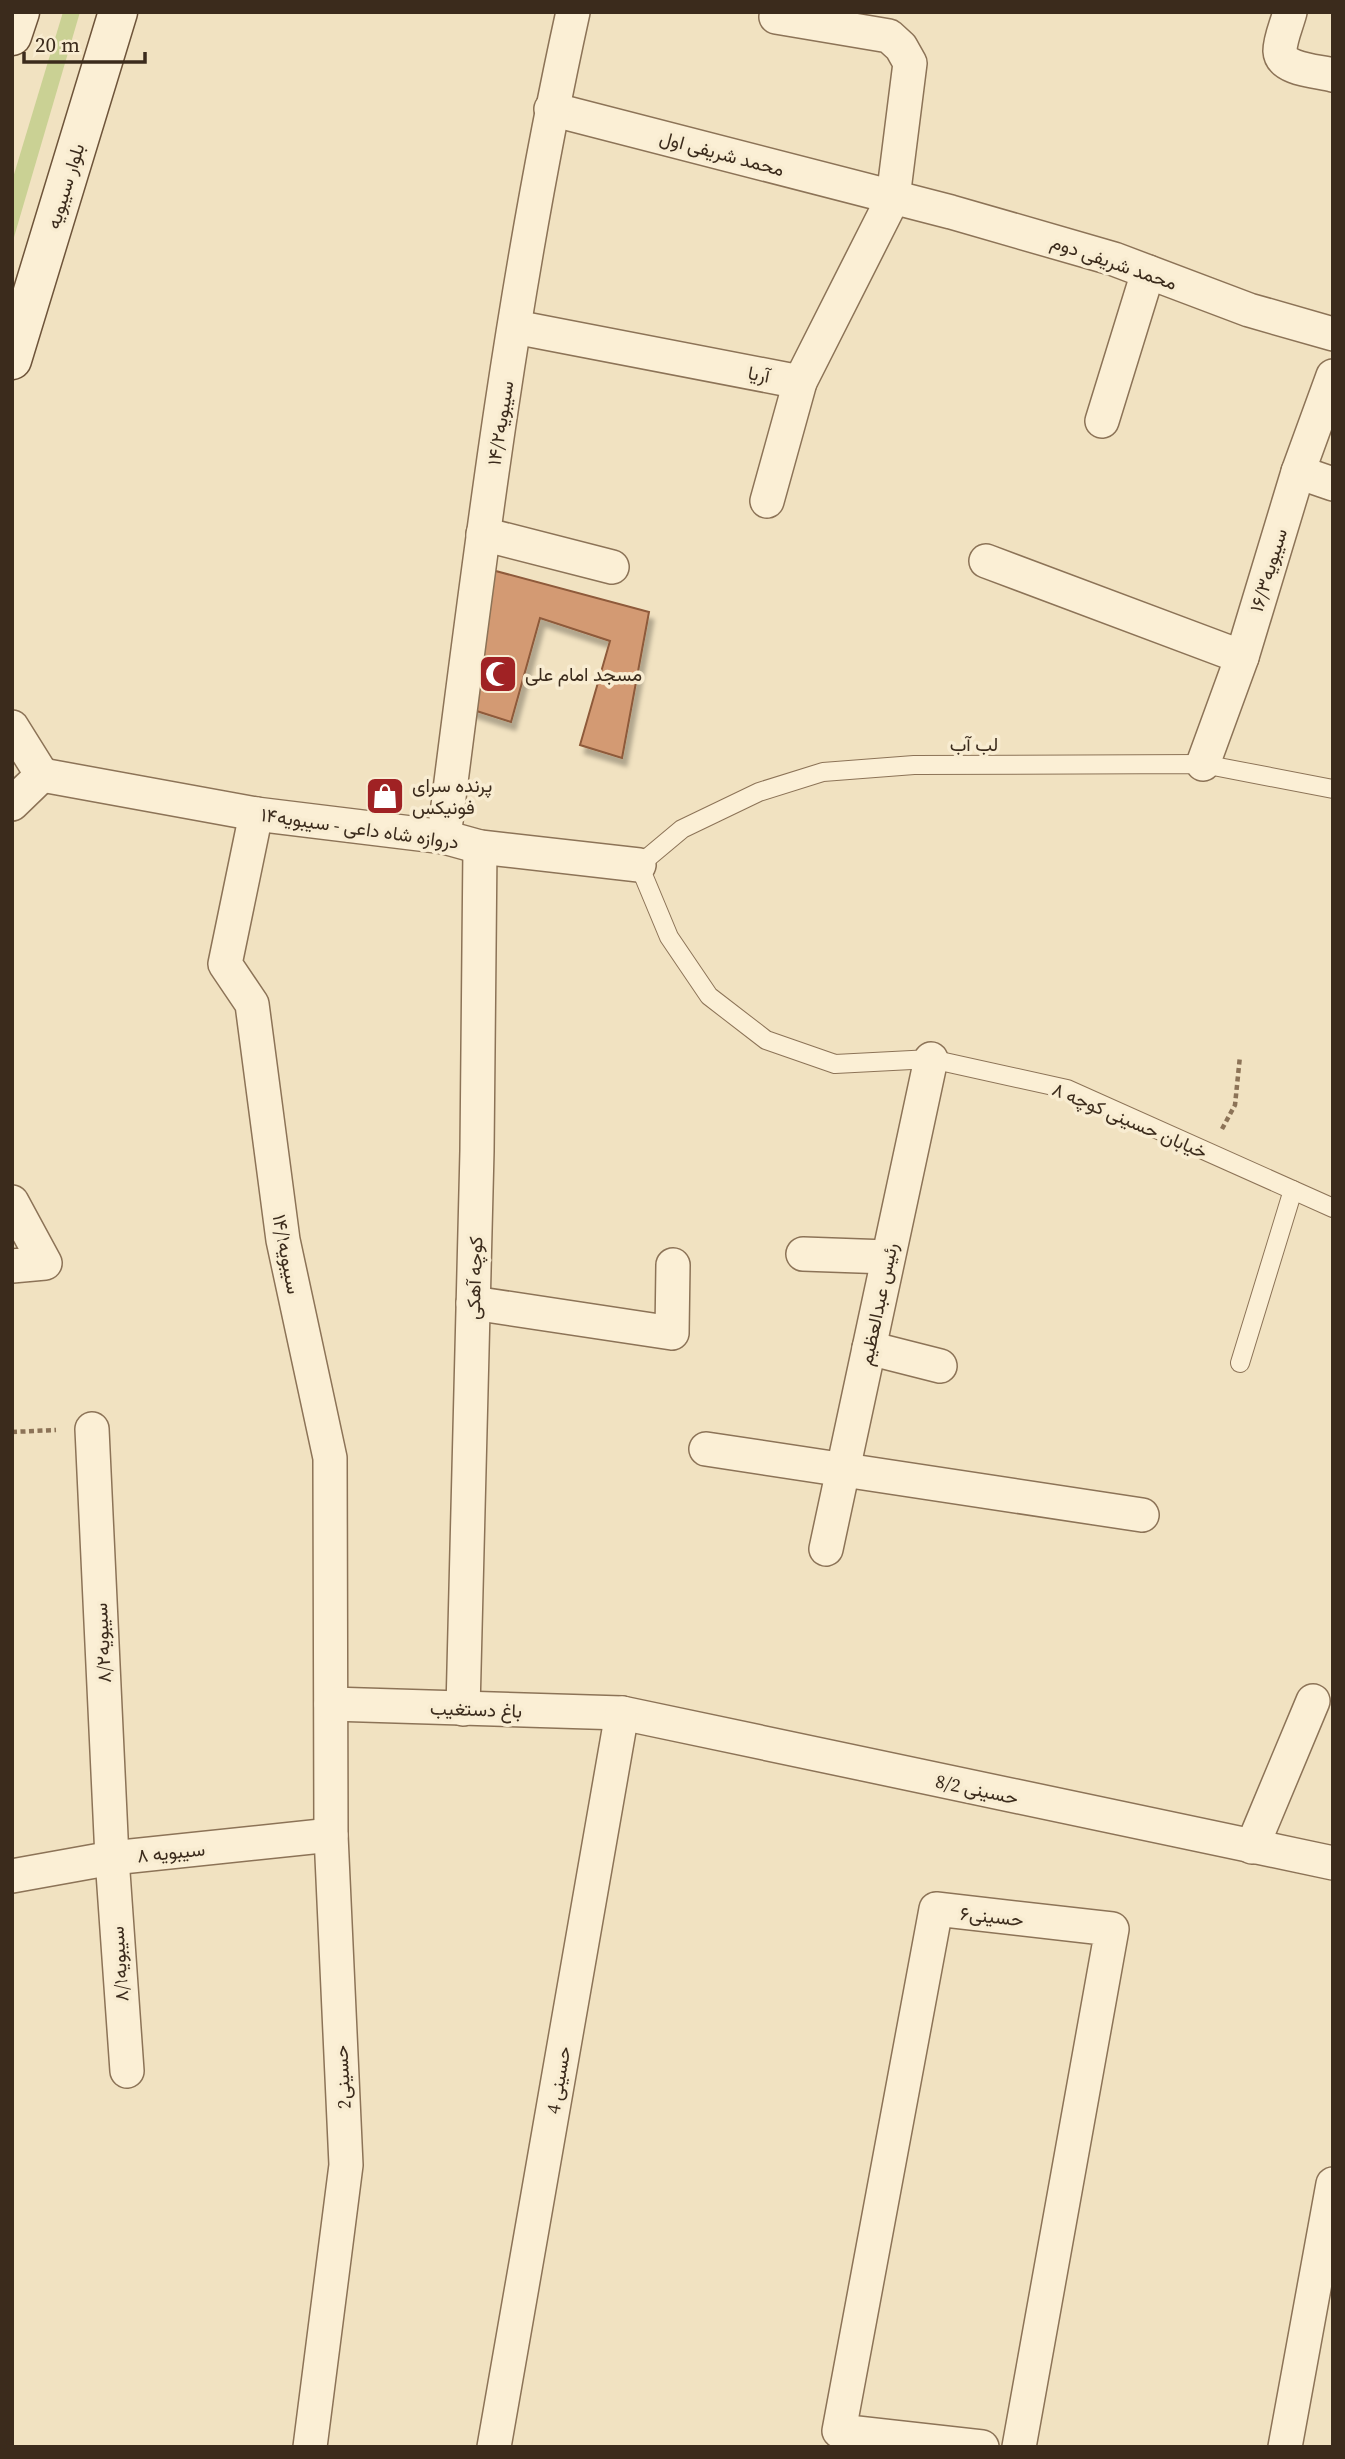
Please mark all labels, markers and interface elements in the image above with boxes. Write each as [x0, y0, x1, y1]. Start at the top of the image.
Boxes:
scale bar [24, 21, 145, 65]
text: 20 m [35, 30, 80, 59]
street label: محمد شریفی اول [657, 124, 787, 182]
street label: بلوار سیبویه [40, 140, 90, 232]
street label: محمد شریفی دوم [1047, 228, 1181, 296]
street label: آریا [746, 359, 774, 389]
street label: سیبویه۱۴/۲ [480, 379, 520, 467]
street label: سیبویه۱۶/۳ [1243, 525, 1293, 615]
mosque icon: مسجد امام علی [477, 653, 519, 695]
place label: مسجد امام علی [525, 661, 642, 687]
street label: لب آب [950, 731, 998, 757]
place label: پرنده سرای فونیکس [412, 772, 492, 820]
shop icon: پرنده سرای فونیکس [364, 775, 406, 817]
street label: دروازه شاه داعی - سیبویه۱۴ [260, 801, 460, 855]
street label: خیابان حسینی کوچه ۸ [1048, 1076, 1212, 1165]
street label: سیبویه۱۴/۱ [267, 1212, 307, 1296]
street label: کوچه آهکی [460, 1236, 489, 1320]
street label: رئیس عبدالعظیم [852, 1240, 904, 1368]
street label: سیبویه۸/۲ [87, 1602, 117, 1684]
street label: باغ دستغیب [429, 1694, 523, 1724]
street label: 8/2 حسینی [933, 1768, 1021, 1810]
street label: سیبویه ۸ [136, 1835, 206, 1868]
street label: حسینی۶ [959, 1900, 1025, 1932]
street label: سیبویه۸/۱ [103, 1925, 135, 2003]
street label: حسینی2 [327, 2044, 357, 2110]
street label: حسینی 4 [539, 2044, 577, 2116]

